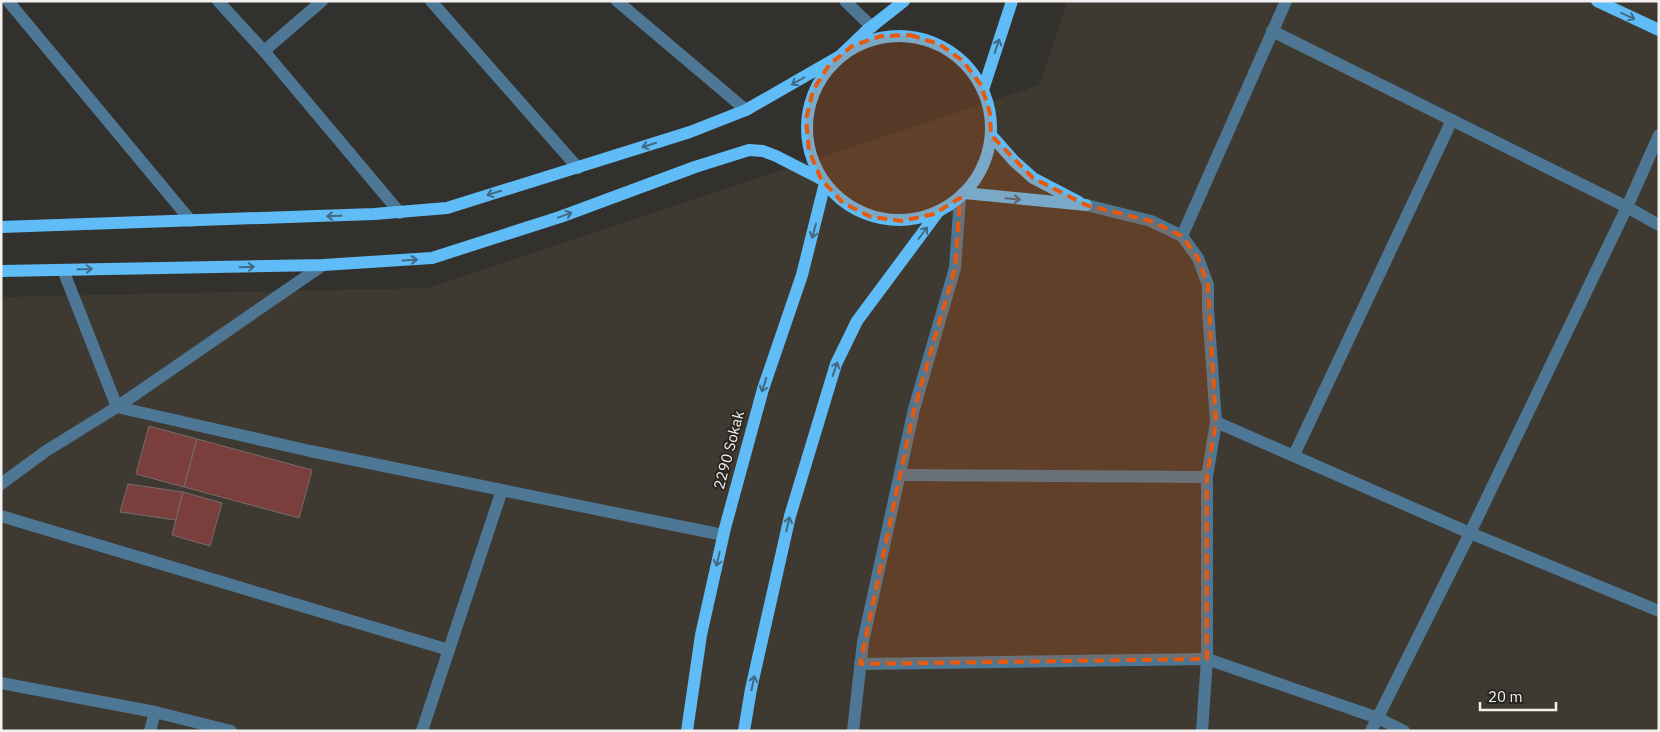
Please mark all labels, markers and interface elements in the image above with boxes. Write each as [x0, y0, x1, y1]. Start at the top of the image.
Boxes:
one-way arrow [1620, 11, 1635, 21]
one-way arrow [993, 38, 1003, 54]
one-way arrow [791, 76, 806, 86]
one-way arrow [642, 141, 658, 150]
one-way arrow [487, 189, 503, 199]
one-way arrow [1004, 194, 1020, 203]
one-way arrow [557, 210, 573, 219]
one-way arrow [327, 211, 343, 220]
one-way arrow [808, 222, 818, 238]
one-way arrow [917, 227, 928, 240]
one-way arrow [402, 255, 418, 264]
one-way arrow [239, 262, 255, 271]
one-way arrow [77, 265, 93, 274]
one-way arrow [831, 361, 840, 377]
one-way arrow [759, 377, 768, 393]
street label: 2290 Sokak [709, 408, 748, 491]
one-way arrow [784, 517, 793, 533]
one-way arrow [713, 551, 722, 567]
one-way arrow [749, 675, 758, 691]
scale bar [1480, 680, 1556, 712]
text: 20 m [1488, 687, 1523, 706]

